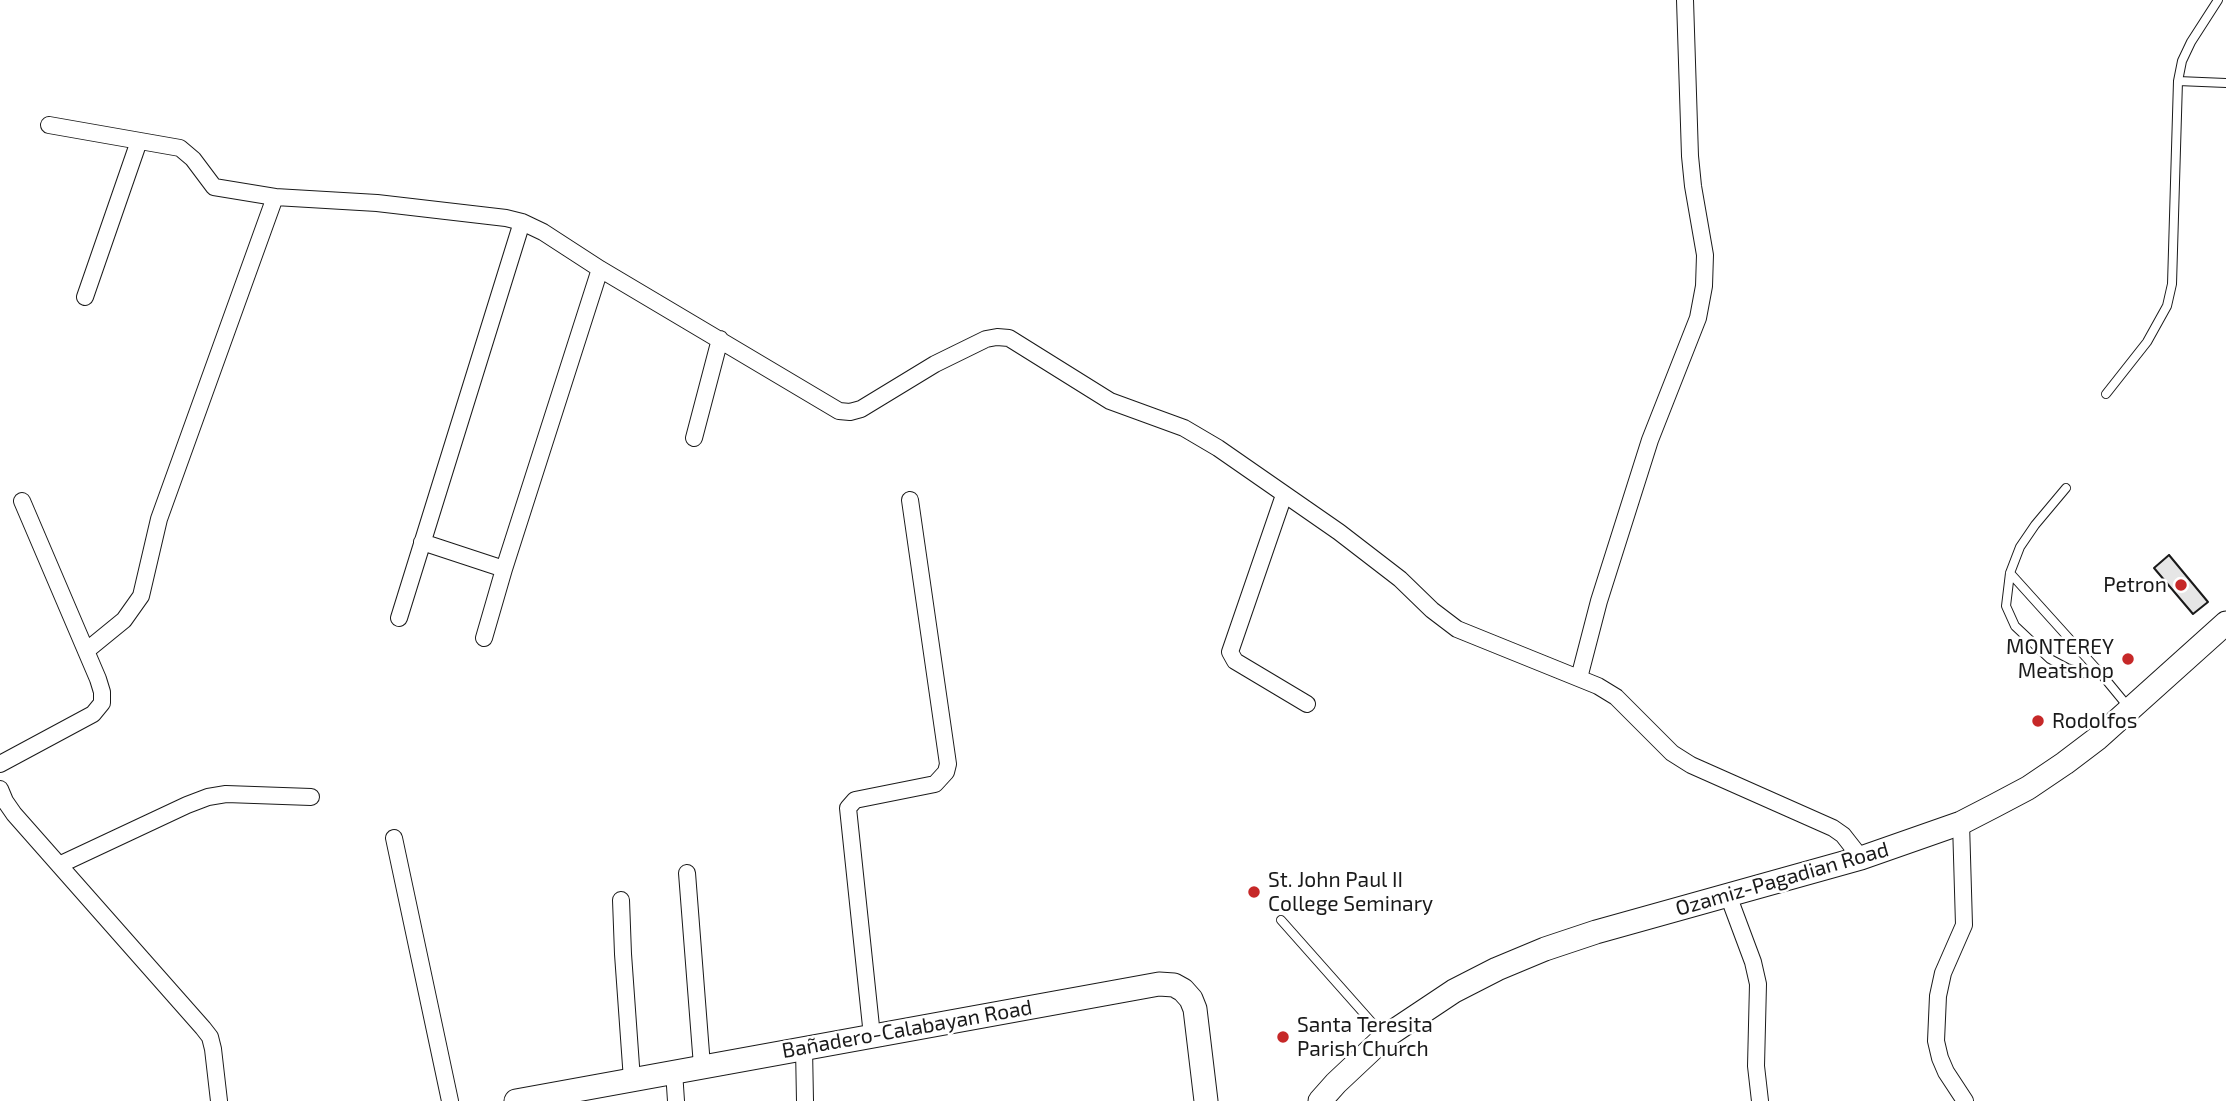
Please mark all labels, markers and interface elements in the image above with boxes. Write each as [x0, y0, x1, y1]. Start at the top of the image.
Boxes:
place label: Petron [2103, 572, 2167, 598]
marker: Petron [2173, 577, 2189, 593]
place label: MONTEREY Meatshop [2006, 634, 2114, 684]
marker: MONTEREY Meatshop [2120, 651, 2136, 667]
place label: Rodolfos [2052, 708, 2137, 734]
marker: Rodolfos [2030, 713, 2046, 729]
street label: Ozamiz-Pagadian Road [1672, 836, 1892, 922]
place label: St. John Paul II College Seminary [1268, 867, 1433, 917]
marker: St. John Paul II College Seminary [1246, 884, 1262, 900]
street label: Bañadero-Calabayan Road [780, 995, 1034, 1063]
place label: Santa Teresita Parish Church [1297, 1012, 1433, 1062]
marker: Santa Teresita Parish Church [1275, 1029, 1291, 1045]

